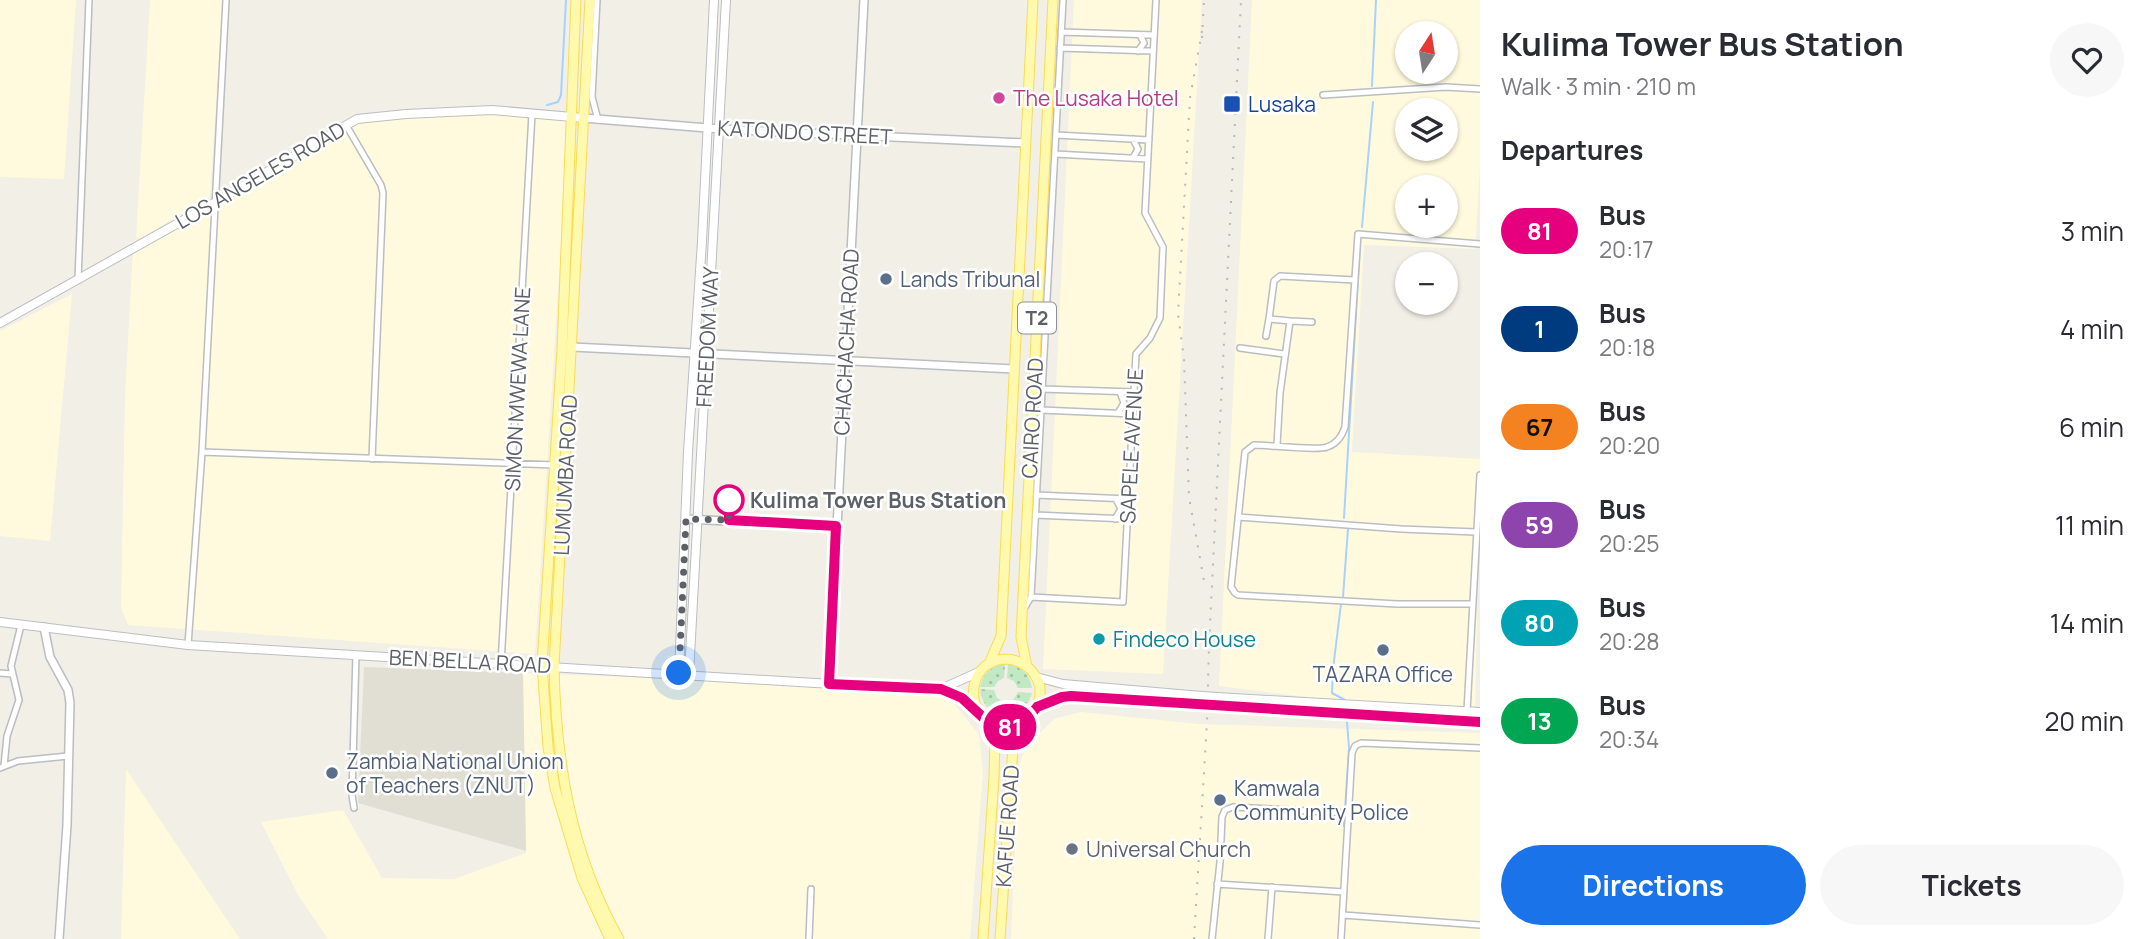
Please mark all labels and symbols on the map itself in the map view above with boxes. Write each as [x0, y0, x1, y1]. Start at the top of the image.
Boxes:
north arrow [1395, 21, 1458, 84]
place label: The Lusaka Hotel [1013, 84, 1179, 112]
marker: The Lusaka Hotel [991, 90, 1007, 106]
place label: Lusaka [1248, 90, 1316, 118]
marker: Lusaka [1222, 94, 1242, 114]
street label: KATONDO STREET [717, 113, 894, 151]
street label: LOS ANGELES ROAD [170, 115, 350, 235]
street label: CHACHACHA ROAD [827, 248, 865, 436]
place label: Lands Tribunal [900, 265, 1040, 293]
street label: FREEDOM WAY [689, 266, 725, 408]
marker: Lands Tribunal [878, 271, 894, 287]
street label: SIMON MWEWA LANE [498, 286, 536, 492]
road number: T2 [1018, 302, 1056, 334]
street label: CAIRO ROAD [1015, 357, 1049, 479]
street label: SAPELE AVENUE [1113, 368, 1149, 524]
street label: LUMUMBA ROAD [547, 394, 583, 556]
marker: Kulima Tower Bus Station [714, 485, 744, 515]
place label: Kulima Tower Bus Station [750, 486, 1006, 514]
place label: Findeco House [1113, 625, 1256, 653]
marker: Findeco House [1091, 631, 1107, 647]
marker: TAZARA Office [1375, 642, 1391, 658]
street label: BEN BELLA ROAD [388, 643, 552, 679]
your location [661, 655, 696, 690]
place label: TAZARA Office [1313, 660, 1453, 688]
line badge: 81 [978, 704, 1042, 750]
place label: Zambia National Union of Teachers (ZNUT) [346, 747, 564, 799]
street label: KAFUE ROAD [989, 764, 1025, 888]
marker: Zambia National Union of Teachers (ZNUT) [324, 765, 340, 781]
place label: Kamwala Community Police [1234, 774, 1409, 826]
marker: Kamwala Community Police [1212, 792, 1228, 808]
place label: Universal Church [1086, 835, 1251, 863]
marker: Universal Church [1064, 841, 1080, 857]

